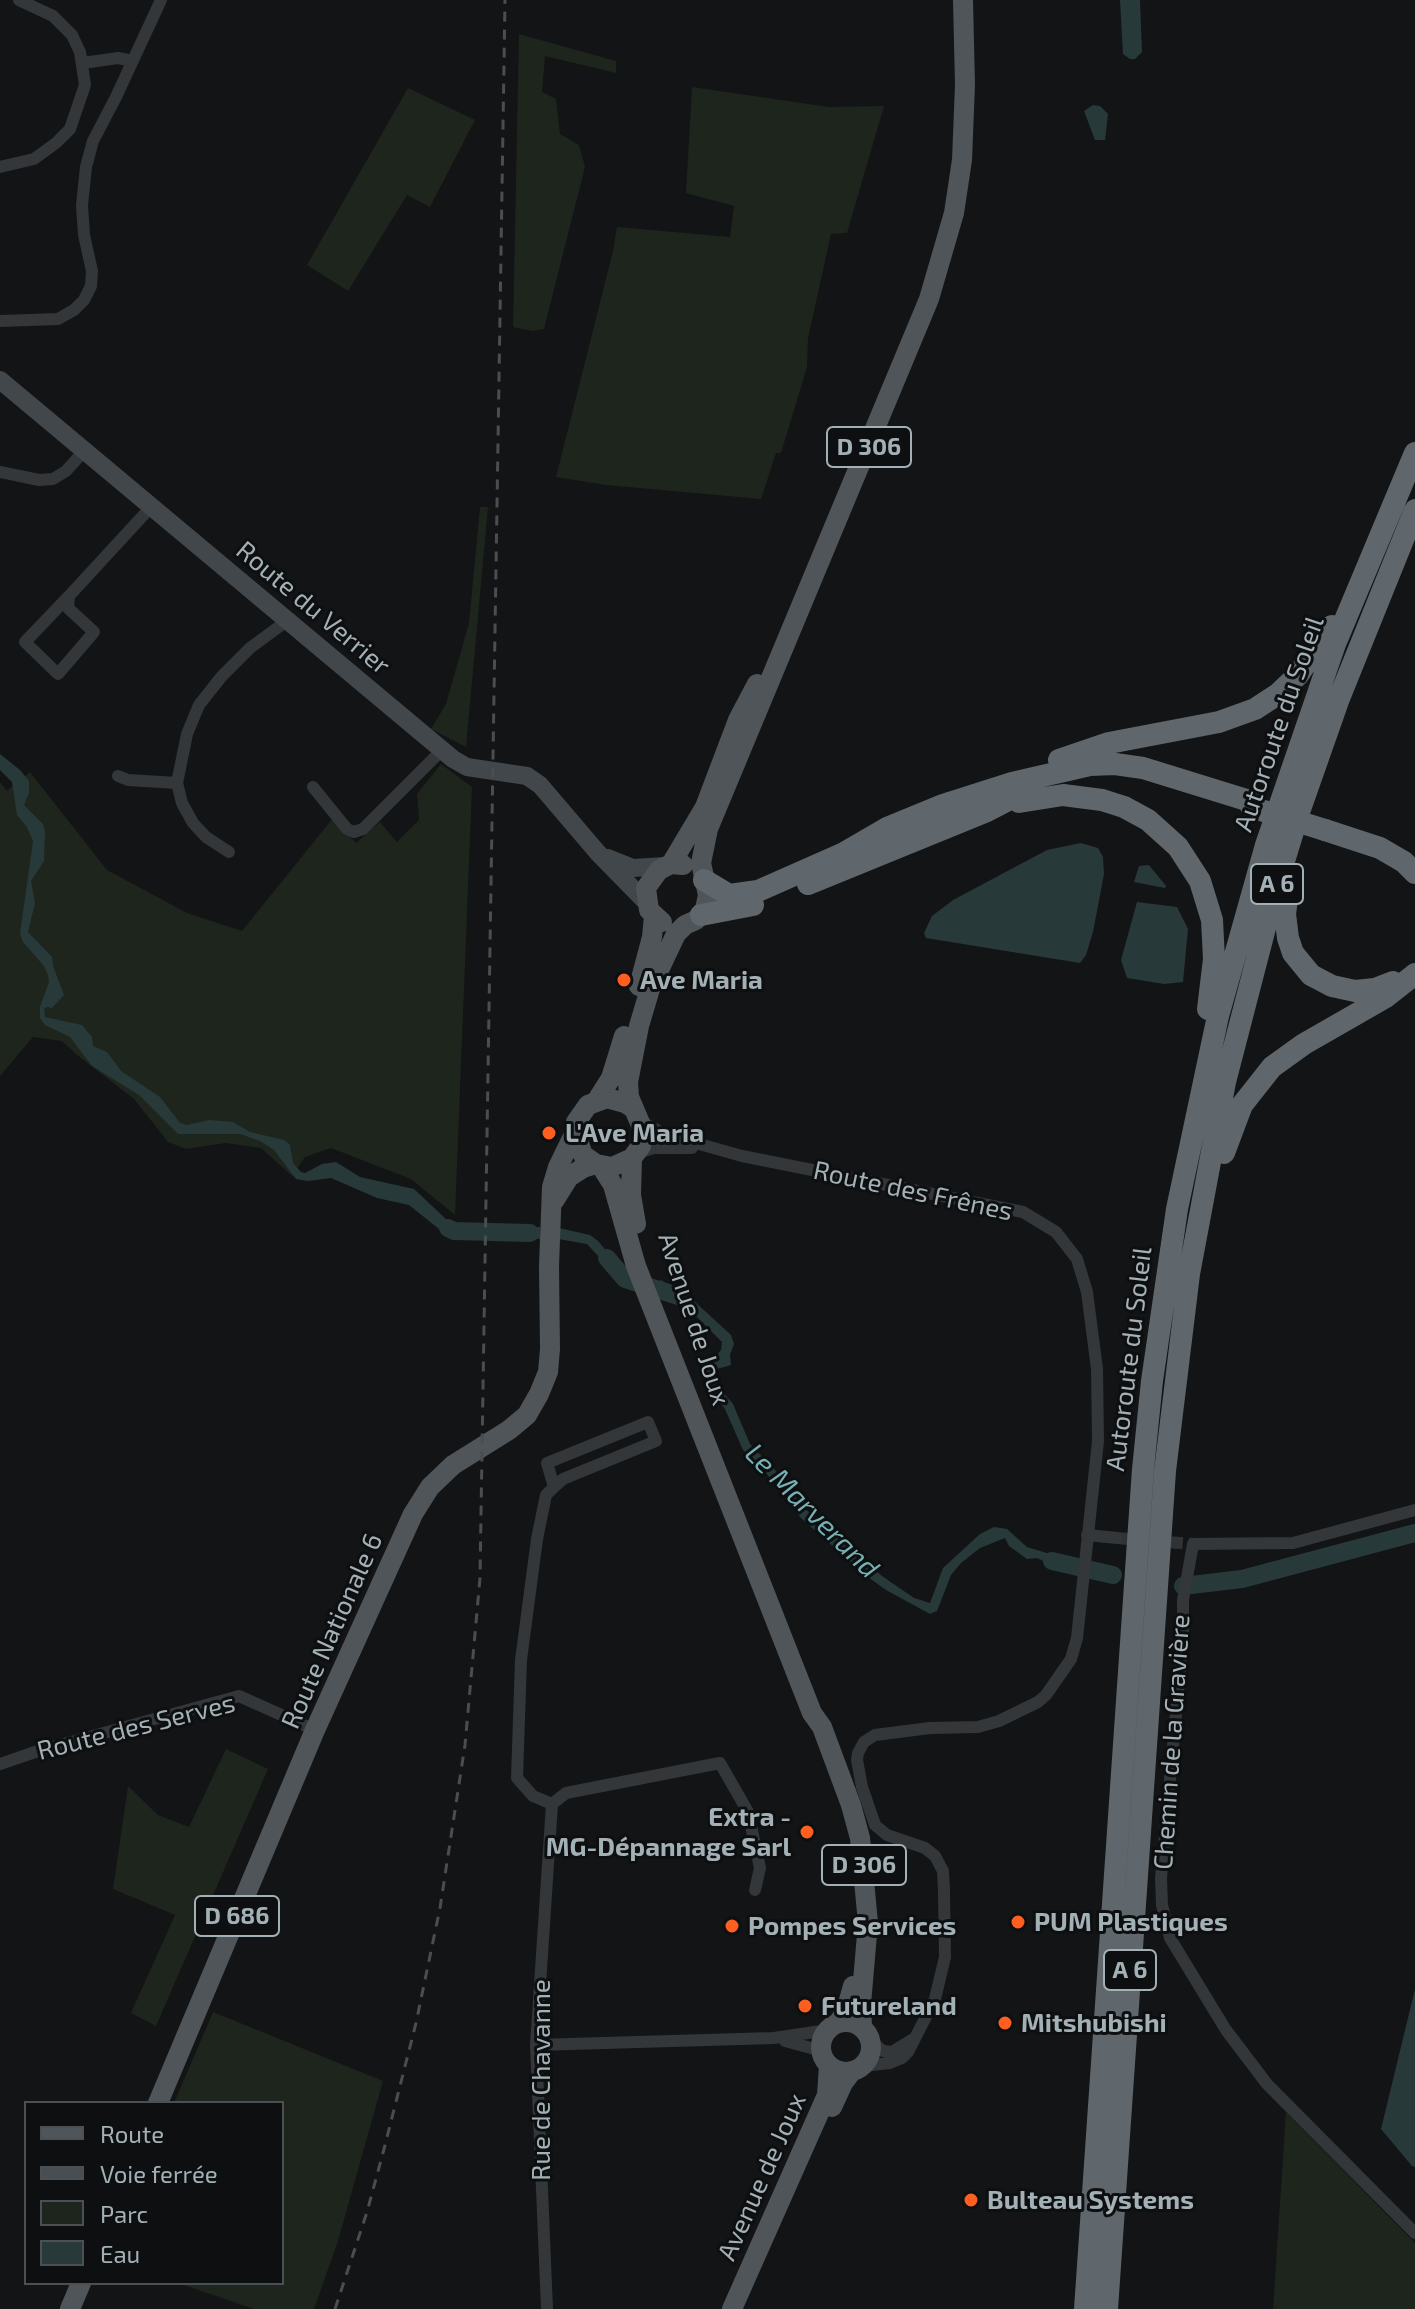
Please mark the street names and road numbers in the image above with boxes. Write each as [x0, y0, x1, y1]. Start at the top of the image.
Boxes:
road number: D 306 [827, 427, 911, 467]
street label: Route du Verrier [230, 535, 396, 681]
street label: Autoroute du Soleil [1228, 612, 1330, 836]
road number: A 6 [1251, 864, 1303, 904]
street label: Route des Frênes [810, 1155, 1016, 1227]
street label: Avenue de Joux [651, 1229, 737, 1409]
street label: Autoroute du Soleil [1100, 1245, 1158, 1473]
street label: Route Nationale 6 [275, 1528, 389, 1734]
street label: Chemin de la Gravière [1148, 1613, 1196, 1871]
street label: Route des Serves [34, 1687, 238, 1767]
road number: D 306 [822, 1845, 906, 1885]
road number: D 686 [195, 1896, 279, 1936]
road number: A 6 [1104, 1950, 1156, 1990]
street label: Rue de Chavanne [525, 1979, 557, 2181]
street label: Avenue de Joux [711, 2089, 813, 2265]

